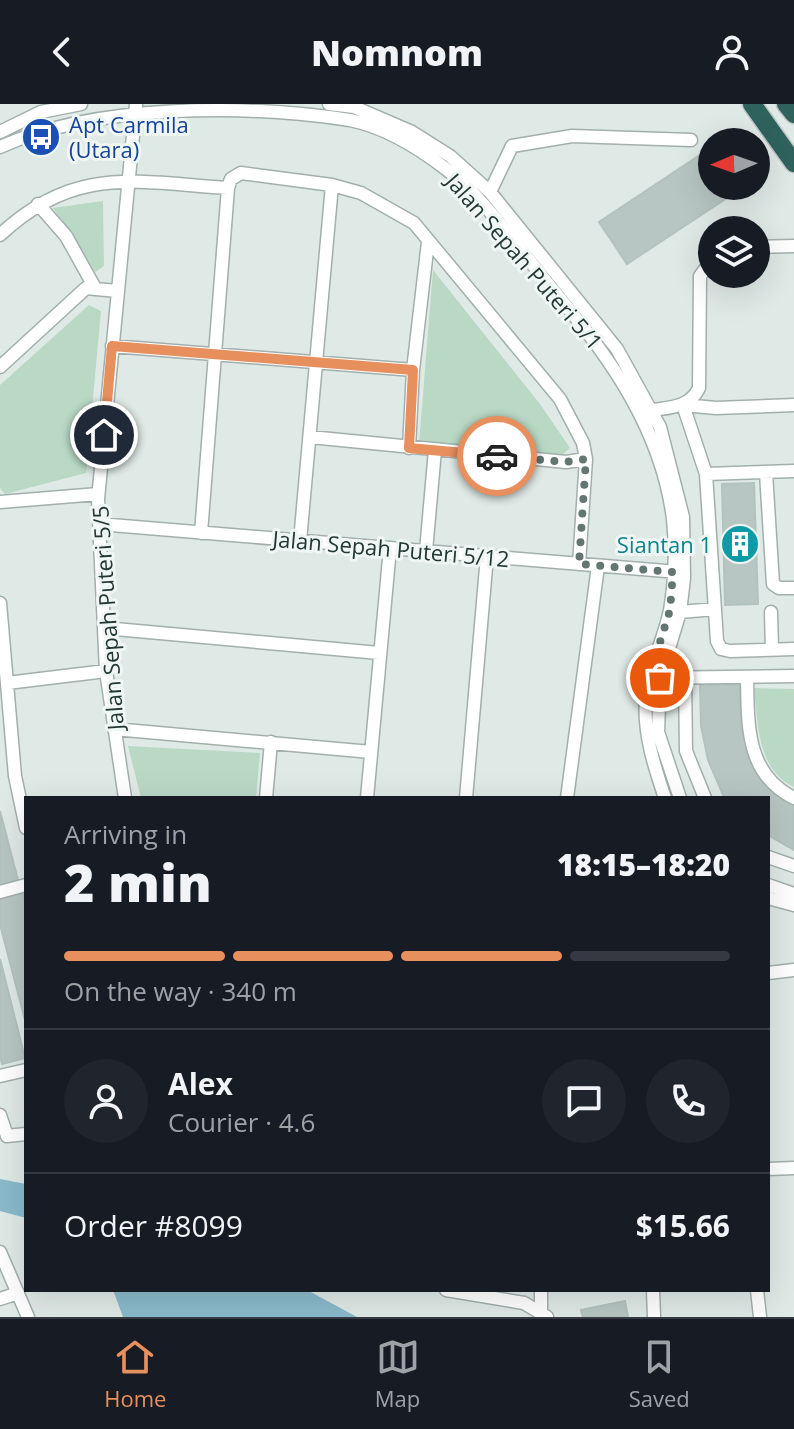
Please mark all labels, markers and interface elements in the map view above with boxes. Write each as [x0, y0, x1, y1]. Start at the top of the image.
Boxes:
text: Nomnom [311, 28, 483, 77]
icon: back [40, 30, 84, 74]
icon: person [710, 30, 754, 74]
place label: Apt Carmila (Utara) [69, 109, 189, 164]
bus stop icon: Apt Carmila (Utara) [20, 116, 62, 158]
north arrow [698, 128, 770, 200]
map controls [698, 128, 770, 288]
street label: Jalan Sepah Puteri 5/1 [439, 165, 610, 356]
button: layers [698, 216, 770, 288]
pin [70, 401, 138, 469]
icon: home [82, 413, 126, 457]
courier [457, 416, 537, 496]
icon: car [475, 434, 519, 478]
street label: Jalan Sepah Puteri 5/5 [84, 505, 130, 733]
street label: Jalan Sepah Puteri 5/12 [269, 523, 511, 573]
building icon: Siantan 1 [719, 523, 761, 565]
place label: Siantan 1 [617, 529, 712, 559]
pin [626, 644, 694, 712]
icon: bag [638, 656, 682, 700]
text: Arriving in [64, 816, 187, 852]
text: 18:15–18:20 [557, 844, 730, 885]
text: 2 min [64, 846, 212, 917]
text: On the way · 340 m [64, 973, 297, 1009]
button: person [64, 1059, 148, 1143]
button: chat [542, 1059, 626, 1143]
button: phone [646, 1059, 730, 1143]
text: Alex [168, 1063, 233, 1104]
text: Courier · 4.6 [168, 1104, 315, 1140]
text: Order #8099 [64, 1205, 243, 1246]
text: $15.66 [636, 1205, 730, 1246]
tab: Home [104, 1335, 166, 1413]
tab: Map [375, 1335, 420, 1413]
tab: Saved [629, 1335, 690, 1413]

